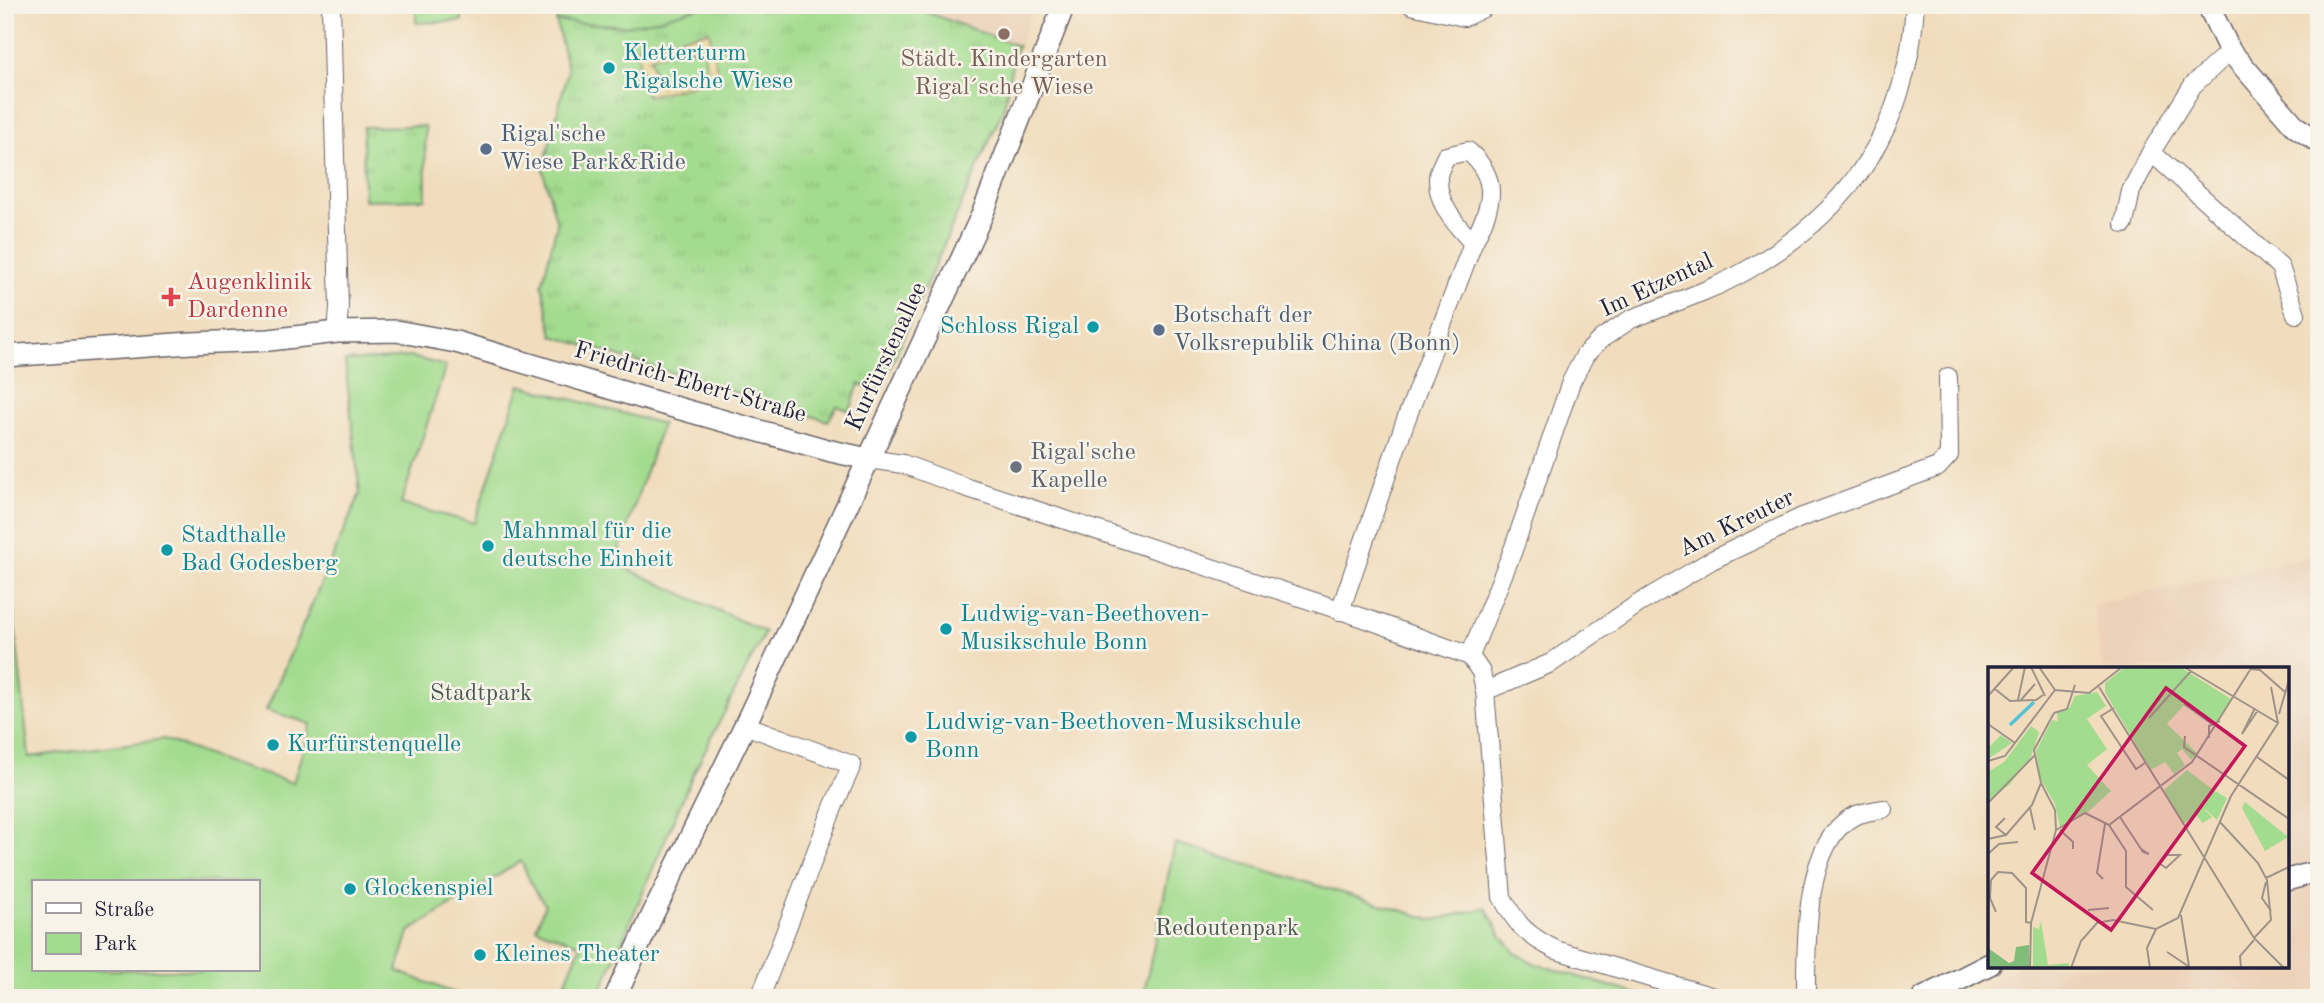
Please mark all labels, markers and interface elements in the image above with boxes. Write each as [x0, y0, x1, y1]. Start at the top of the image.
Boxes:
marker: Städt. Kindergarten Rigal´sche Wiese [996, 26, 1012, 42]
place label: Kletterturm Rigalsche Wiese [623, 42, 793, 94]
place label: Städt. Kindergarten Rigal´sche Wiese [900, 48, 1108, 100]
marker: Kletterturm Rigalsche Wiese [601, 60, 617, 76]
place label: Rigal'sche Wiese Park&Ride [500, 123, 686, 175]
marker: Rigal'sche Wiese Park&Ride [478, 141, 494, 157]
street label: Im Etzental [1597, 249, 1717, 323]
place label: Augenklinik Dardenne [187, 271, 312, 323]
street label: Kurfürstenallee [842, 279, 932, 435]
marker: Augenklinik Dardenne [161, 287, 181, 307]
place label: Botschaft der Volksrepublik China (Bonn) [1173, 304, 1460, 356]
place label: Schloss Rigal [940, 315, 1079, 339]
marker: Schloss Rigal [1085, 319, 1101, 335]
marker: Botschaft der Volksrepublik China (Bonn) [1151, 322, 1167, 338]
street label: Friedrich-Ebert-Straße [571, 338, 809, 428]
place label: Rigal'sche Kapelle [1030, 441, 1136, 493]
marker: Rigal'sche Kapelle [1008, 459, 1024, 475]
street label: Am Kreuter [1675, 486, 1799, 562]
place label: Mahnmal für die deutsche Einheit [502, 520, 673, 572]
place label: Stadthalle Bad Godesberg [181, 524, 338, 576]
marker: Mahnmal für die deutsche Einheit [480, 538, 496, 554]
marker: Stadthalle Bad Godesberg [159, 542, 175, 558]
place label: Ludwig-van-Beethoven- Musikschule Bonn [960, 603, 1209, 655]
marker: Ludwig-van-Beethoven- Musikschule Bonn [938, 621, 954, 637]
inset map [1988, 667, 2289, 968]
park label: Stadtpark [430, 682, 532, 706]
place label: Ludwig-van-Beethoven-Musikschule Bonn [925, 711, 1301, 763]
marker: Ludwig-van-Beethoven-Musikschule Bonn [903, 729, 919, 745]
place label: Kurfürstenquelle [287, 733, 461, 757]
marker: Kurfürstenquelle [265, 737, 281, 753]
place label: Glockenspiel [364, 877, 493, 901]
legend [32, 880, 259, 972]
marker: Glockenspiel [342, 881, 358, 897]
text: Straße [94, 900, 154, 921]
park label: Redoutenpark [1155, 917, 1299, 941]
text: Park [94, 934, 137, 955]
place label: Kleines Theater [494, 943, 660, 967]
marker: Kleines Theater [472, 947, 488, 963]

